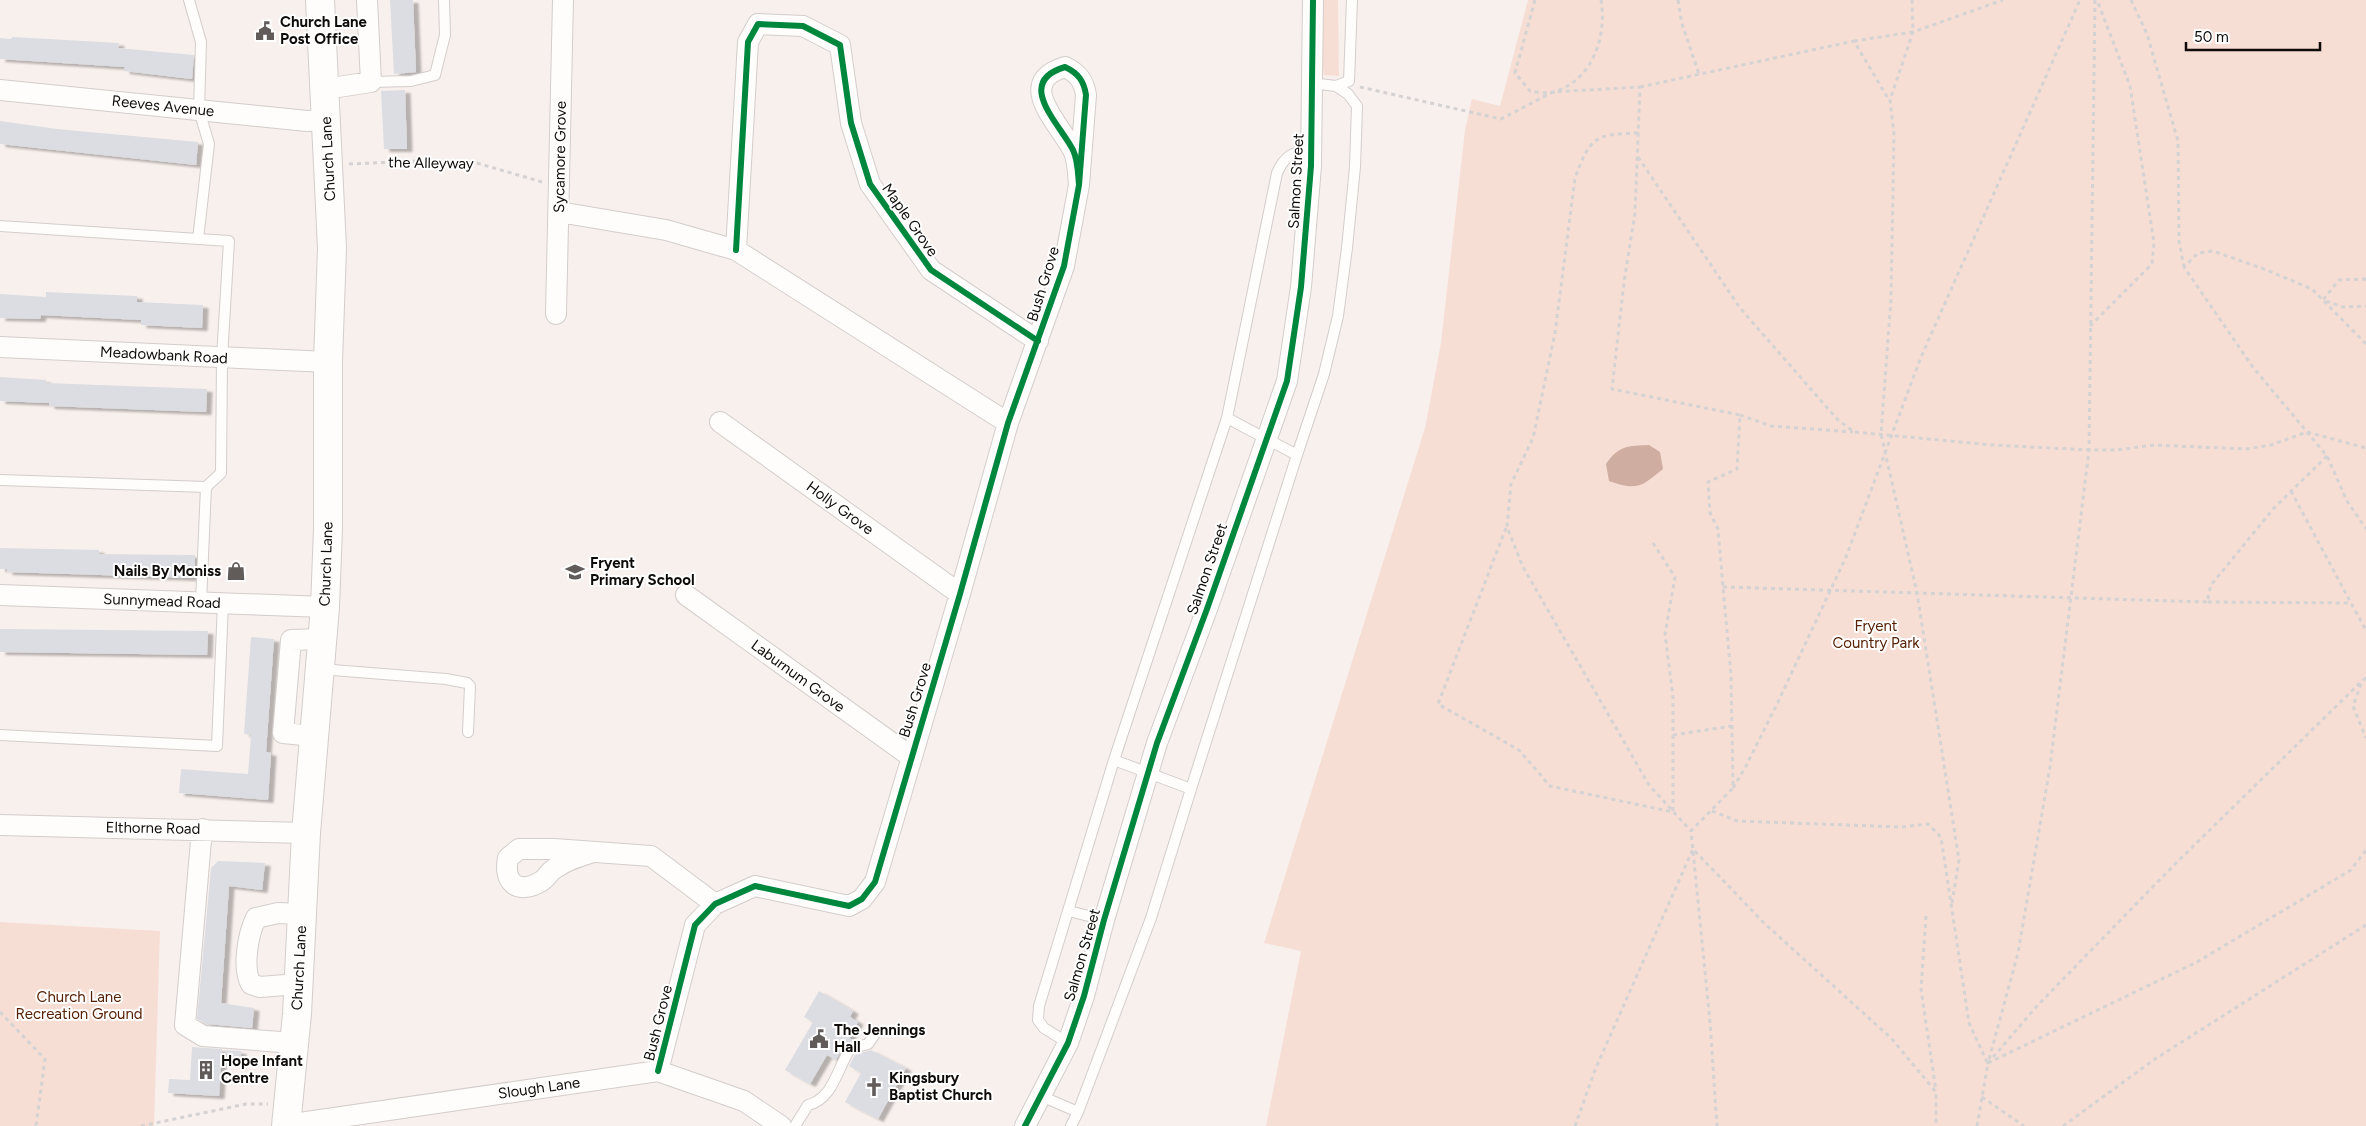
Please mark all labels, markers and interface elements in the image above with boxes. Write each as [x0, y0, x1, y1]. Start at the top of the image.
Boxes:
place label: Church Lane Post Office [280, 13, 368, 48]
public building icon: Church Lane Post Office [254, 20, 276, 42]
scale bar [2186, 20, 2320, 52]
text: 50 m [2194, 28, 2229, 46]
street label: Reeves Avenue [111, 92, 215, 120]
street label: Sycamore Grove [550, 101, 570, 213]
street label: Church Lane [317, 116, 339, 202]
street label: Salmon Street [1285, 132, 1308, 229]
street label: the Alleyway [388, 153, 474, 173]
street label: Maple Grove [878, 180, 942, 260]
street label: Bush Grove [1023, 244, 1063, 324]
street label: Meadowbank Road [100, 343, 228, 367]
street label: Holly Grove [803, 478, 877, 538]
street label: Church Lane [316, 521, 336, 607]
street label: Salmon Street [1183, 521, 1231, 617]
place label: Fryent Primary School [590, 554, 695, 589]
shop icon: Nails By Moniss [225, 560, 247, 582]
school or university icon: Fryent Primary School [564, 561, 586, 583]
place label: Nails By Moniss [114, 562, 221, 580]
street label: Sunnymead Road [103, 590, 221, 612]
park label: Fryent Country Park [1832, 617, 1920, 652]
street label: Laburnum Grove [748, 636, 848, 716]
street label: Bush Grove [895, 660, 935, 740]
street label: Elthorne Road [105, 818, 201, 838]
street label: Salmon Street [1060, 906, 1104, 1003]
street label: Church Lane [288, 925, 310, 1011]
street label: Bush Grove [640, 983, 676, 1063]
park label: Church Lane Recreation Ground [15, 988, 143, 1023]
place label: The Jennings Hall [834, 1021, 925, 1056]
public building icon: The Jennings Hall [808, 1028, 830, 1050]
place label: Hope Infant Centre [221, 1052, 303, 1087]
building icon: Hope Infant Centre [195, 1059, 217, 1081]
place label: Kingsbury Baptist Church [889, 1069, 992, 1104]
street label: Slough Lane [497, 1073, 581, 1103]
church icon: Kingsbury Baptist Church [863, 1076, 885, 1098]

